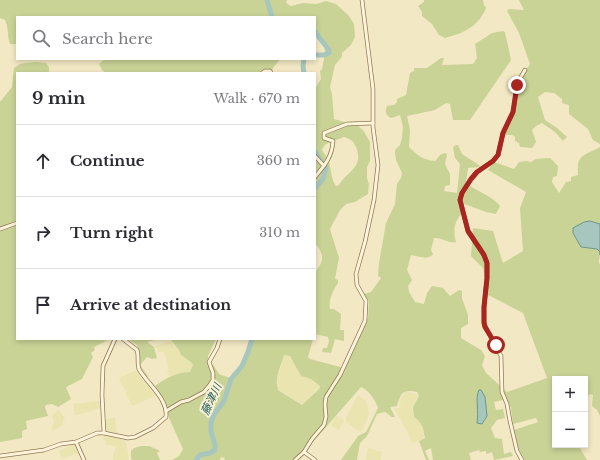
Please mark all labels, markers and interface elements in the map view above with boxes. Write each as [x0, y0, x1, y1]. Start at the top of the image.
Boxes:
search box [16, 16, 316, 60]
icon: search [30, 27, 52, 49]
text: Search here [62, 29, 153, 48]
route end [508, 76, 526, 94]
text: 9 min [32, 88, 85, 109]
text: Walk · 670 m [214, 90, 300, 107]
icon: ahead [32, 150, 54, 172]
text: Continue [70, 151, 145, 170]
text: 360 m [257, 152, 300, 169]
icon: right [32, 222, 54, 244]
text: Turn right [70, 223, 153, 242]
text: 310 m [259, 224, 300, 241]
icon: arrive [32, 294, 54, 316]
text: Arrive at destination [70, 295, 231, 314]
route start [487, 336, 505, 354]
map controls [552, 376, 588, 448]
button: + [552, 376, 588, 412]
water label: 藤津川 [198, 380, 225, 417]
button: − [552, 412, 588, 448]

